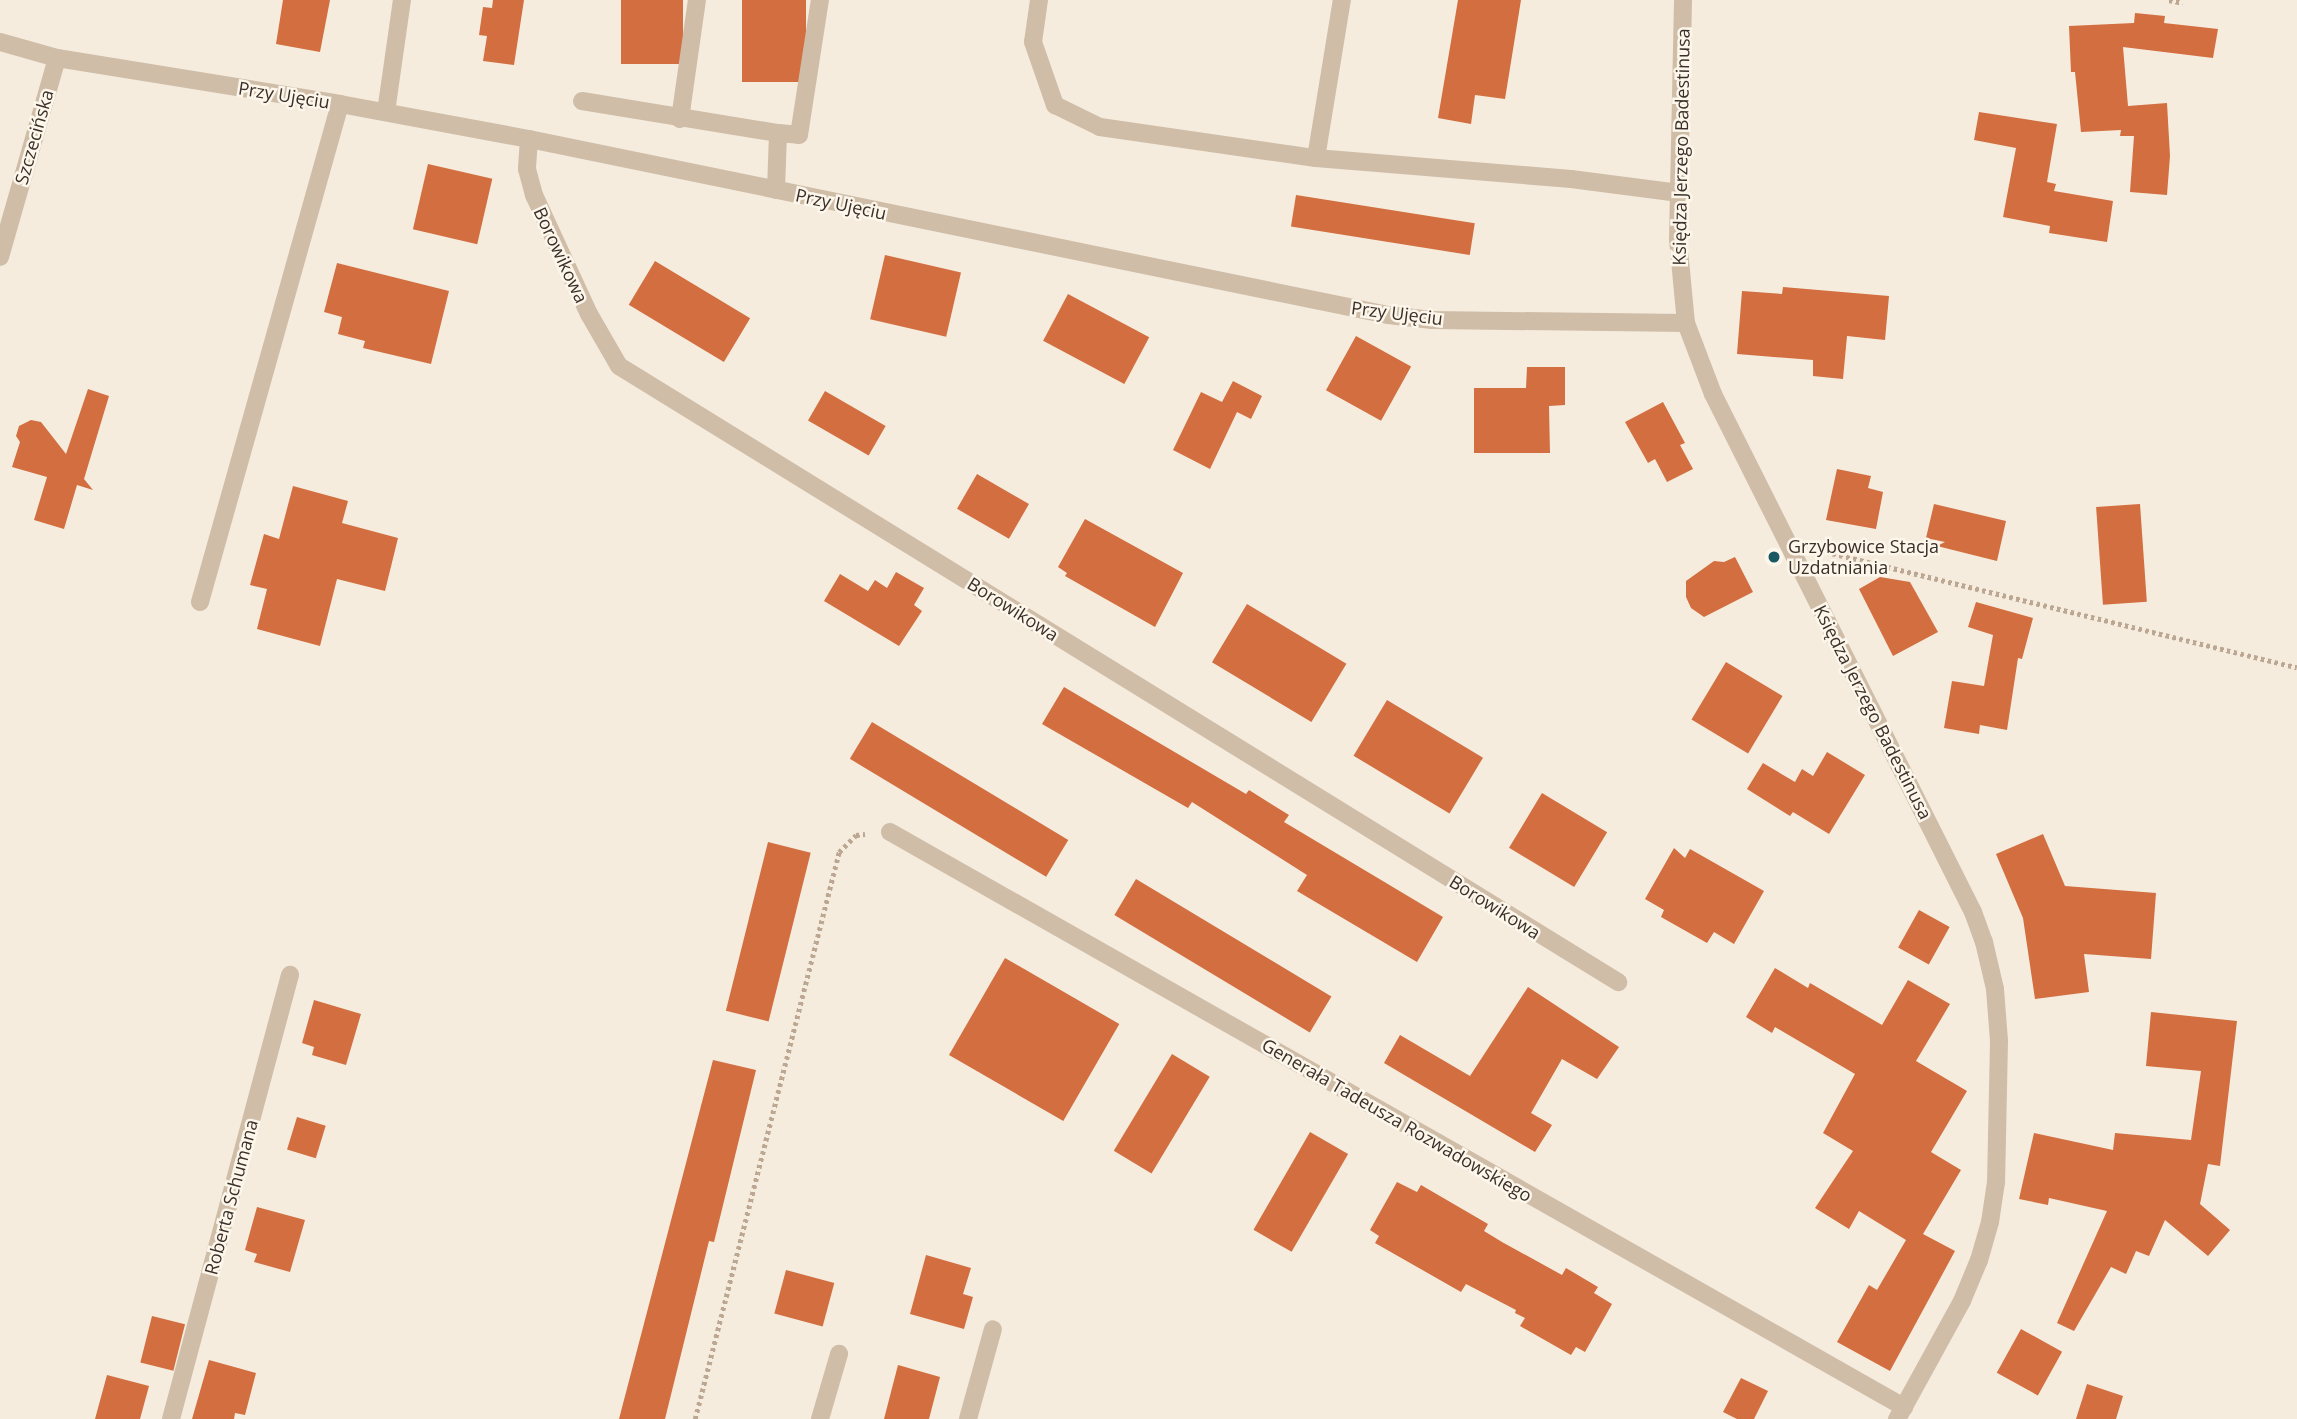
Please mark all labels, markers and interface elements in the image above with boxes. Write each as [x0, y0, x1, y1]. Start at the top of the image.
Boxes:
street label: Księdza Jerzego Badestinusa [1668, 28, 1694, 266]
street label: Przy Ujęciu [237, 77, 331, 113]
street label: Szczecińska [10, 87, 58, 187]
street label: Przy Ujęciu [794, 184, 888, 224]
street label: Borowikowa [529, 204, 593, 306]
street label: Przy Ujęciu [1350, 297, 1444, 329]
place label: Grzybowice Stacja Uzdatniania [1788, 536, 1939, 578]
marker: Grzybowice Stacja Uzdatniania [1766, 549, 1782, 565]
street label: Borowikowa [963, 572, 1063, 646]
street label: Księdza Jerzego Badestinusa [1809, 601, 1937, 823]
street label: Borowikowa [1445, 870, 1545, 944]
street label: Generała Tadeusza Rozwadowskiego [1258, 1034, 1536, 1206]
street label: Roberta Schumana [200, 1117, 262, 1277]

